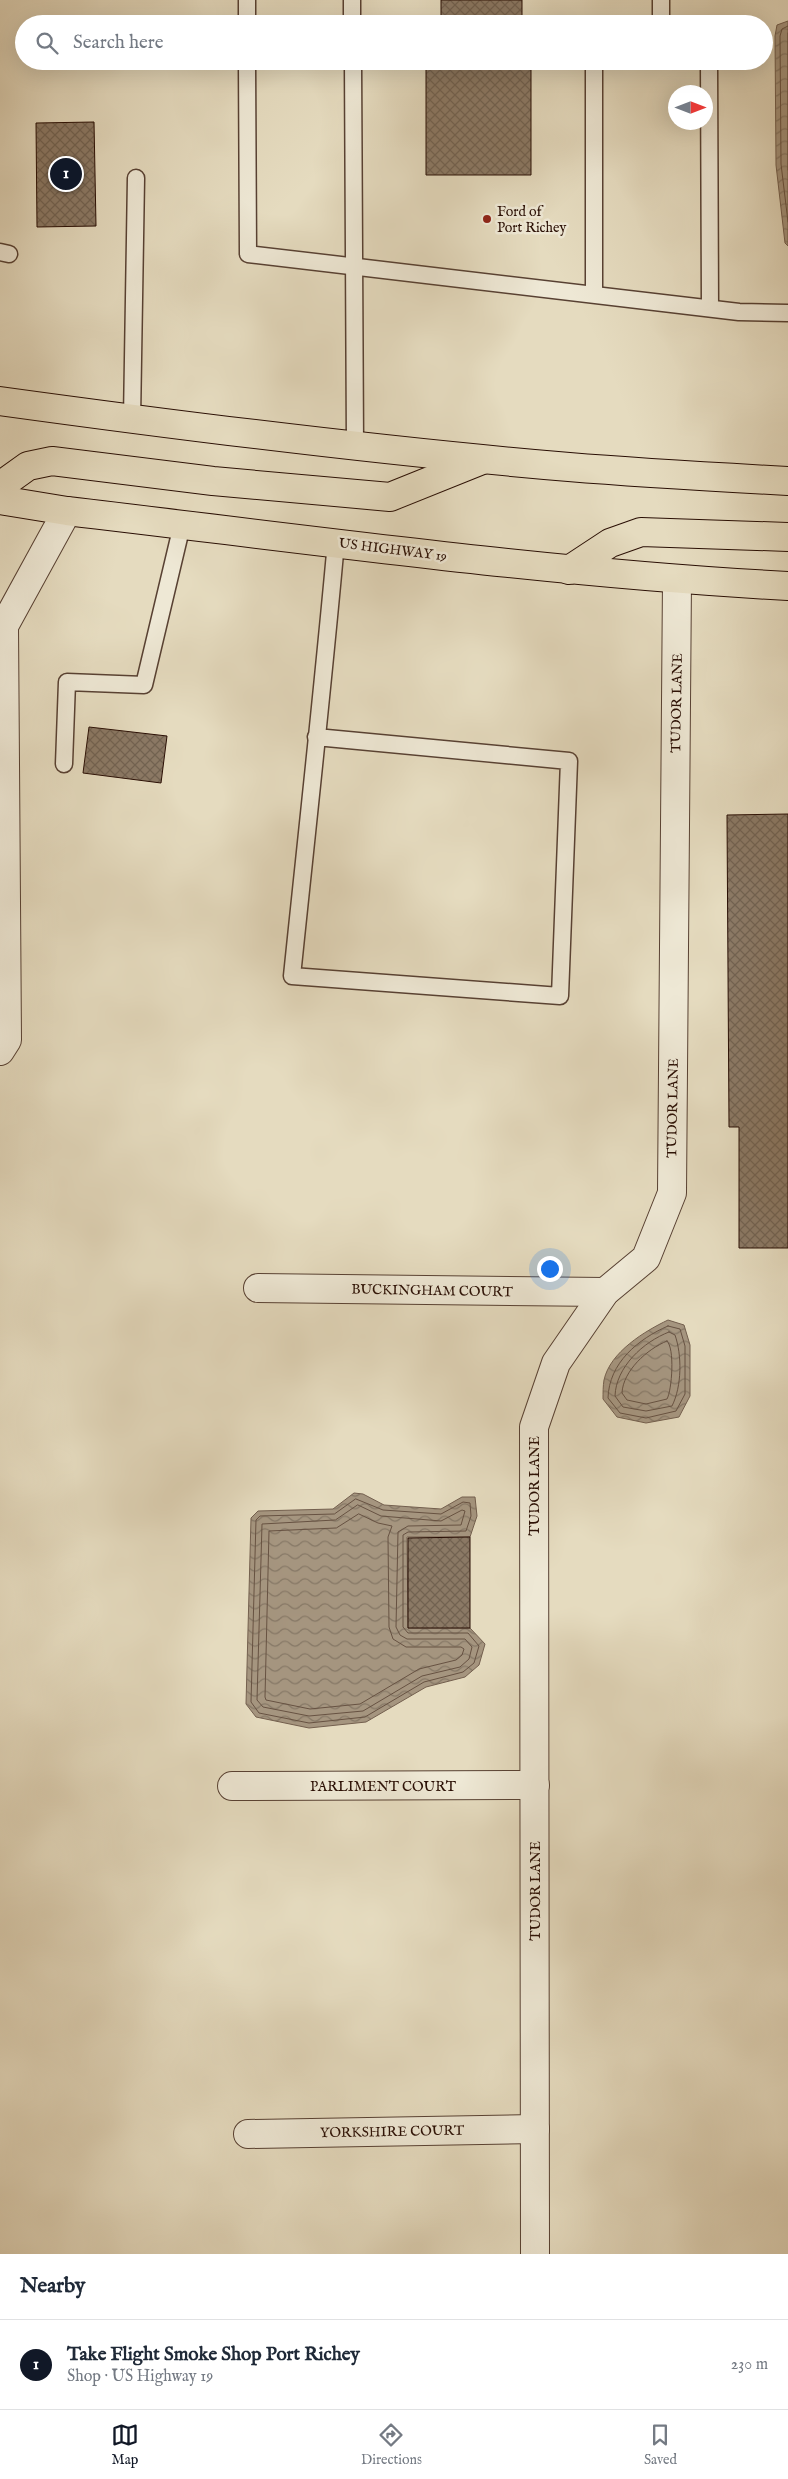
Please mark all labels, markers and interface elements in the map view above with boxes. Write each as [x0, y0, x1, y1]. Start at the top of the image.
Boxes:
search box [15, 15, 773, 70]
icon: search [33, 29, 61, 57]
text: Search here [73, 31, 164, 55]
north arrow [668, 85, 713, 130]
pin: 1 [50, 155, 82, 193]
place label: Ford of Port Richey [497, 203, 566, 237]
marker: Ford of Port Richey [481, 213, 493, 225]
street label: US HIGHWAY 19 [338, 534, 448, 566]
street label: TUDOR LANE [667, 653, 687, 753]
street label: TUDOR LANE [663, 1058, 683, 1158]
your location [537, 1256, 563, 1282]
street label: BUCKINGHAM COURT [351, 1281, 514, 1301]
street label: TUDOR LANE [526, 1436, 544, 1536]
street label: PARLIMENT COURT [310, 1778, 457, 1796]
street label: TUDOR LANE [527, 1841, 545, 1941]
street label: YORKSHIRE COURT [320, 2122, 465, 2142]
text: Nearby [20, 2273, 85, 2300]
text: Take Flight Smoke Shop Port Richey [67, 2343, 360, 2367]
text: 1 [33, 2355, 39, 2375]
text: 230 m [731, 2355, 768, 2375]
text: Shop · US Highway 19 [67, 2367, 213, 2387]
tab: Map [111, 2421, 139, 2469]
tab: Directions [361, 2421, 422, 2469]
tab: Saved [644, 2421, 677, 2469]

